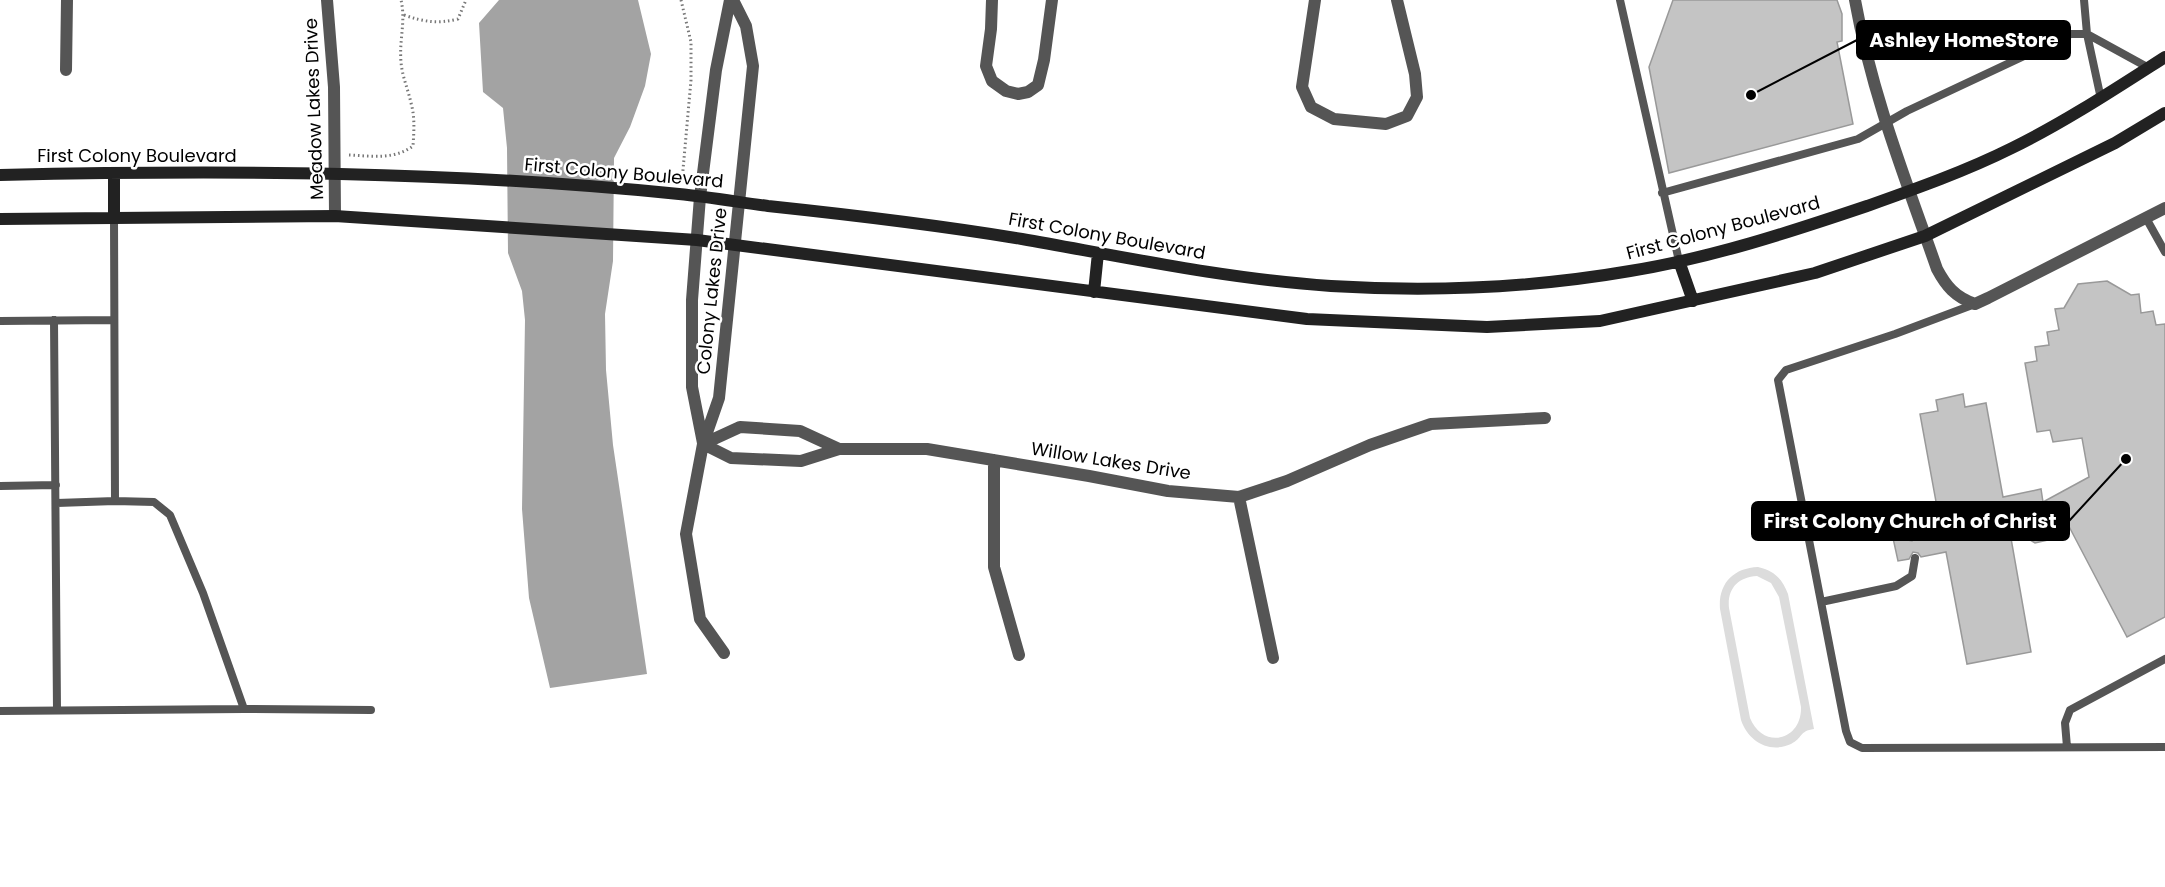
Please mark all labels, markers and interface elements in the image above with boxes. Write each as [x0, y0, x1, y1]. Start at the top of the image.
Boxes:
street label: Meadow Lakes Drive [298, 18, 329, 200]
callout: Ashley HomeStore [1857, 21, 2070, 59]
text: Ashley HomeStore [1869, 26, 2059, 54]
street label: First Colony Boulevard [37, 143, 237, 168]
street label: First Colony Boulevard [524, 151, 725, 194]
street label: First Colony Boulevard [1623, 190, 1823, 265]
street label: Colony Lakes Drive [690, 206, 733, 376]
street label: First Colony Boulevard [1007, 206, 1208, 265]
street label: Willow Lakes Drive [1029, 436, 1193, 485]
callout: First Colony Church of Christ [1752, 502, 2069, 540]
text: First Colony Church of Christ [1763, 507, 2057, 535]

